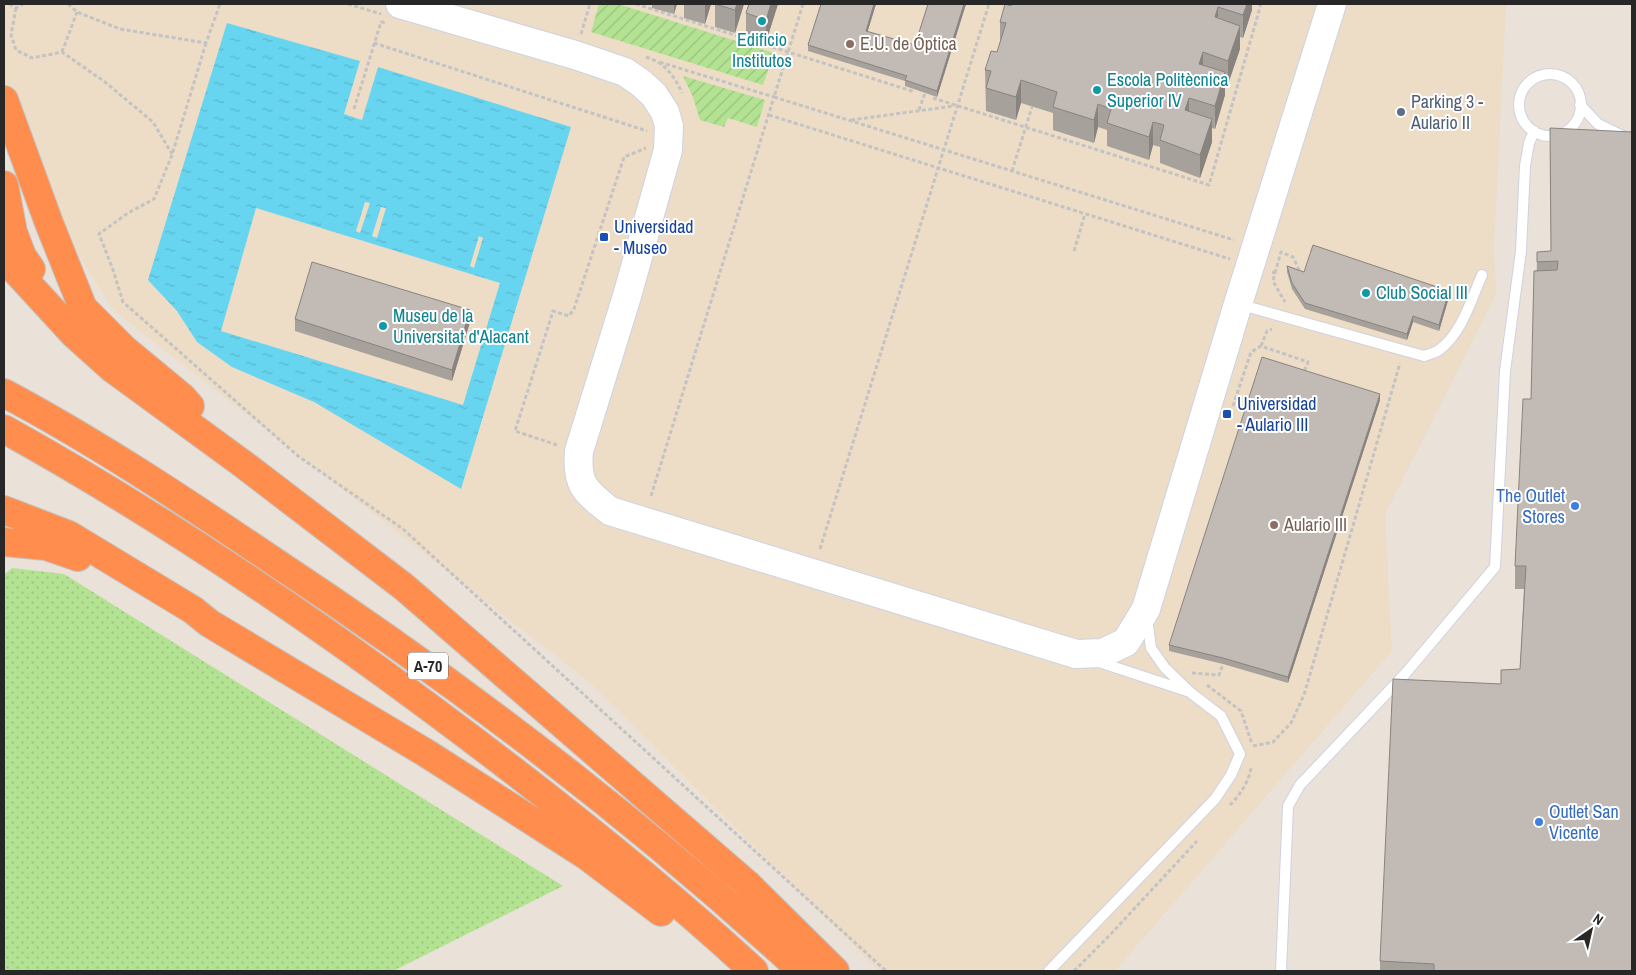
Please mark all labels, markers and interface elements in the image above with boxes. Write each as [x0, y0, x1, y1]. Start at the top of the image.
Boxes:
marker: Edificio Institutos [756, 15, 768, 27]
place label: Edificio Institutos [732, 27, 792, 73]
place label: E.U. de Óptica [860, 31, 957, 56]
marker: E.U. de Óptica [844, 38, 856, 50]
place label: Escola Politècnica Superior IV [1107, 67, 1228, 113]
marker: Escola Politècnica Superior IV [1091, 84, 1103, 96]
place label: Parking 3 - Aulario II [1410, 89, 1483, 135]
marker: Parking 3 - Aulario II [1395, 106, 1407, 118]
place label: Universidad - Museo [614, 214, 694, 260]
marker: Universidad - Museo [598, 231, 610, 243]
place label: Club Social III [1376, 280, 1468, 305]
marker: Club Social III [1360, 287, 1372, 299]
place label: Museu de la Universitat d'Alacant [393, 303, 529, 349]
marker: Museu de la Universitat d'Alacant [377, 320, 389, 332]
place label: Universidad - Aulario III [1237, 391, 1317, 437]
marker: Universidad - Aulario III [1221, 408, 1233, 420]
place label: The Outlet Stores [1496, 483, 1565, 529]
marker: The Outlet Stores [1569, 500, 1581, 512]
place label: Aulario III [1283, 512, 1347, 537]
marker: Aulario III [1268, 519, 1280, 531]
road number: A-70 [408, 652, 448, 679]
place label: Outlet San Vicente [1549, 799, 1619, 845]
marker: Outlet San Vicente [1533, 816, 1545, 828]
north arrow [1566, 905, 1616, 955]
text: N [1590, 909, 1607, 929]

